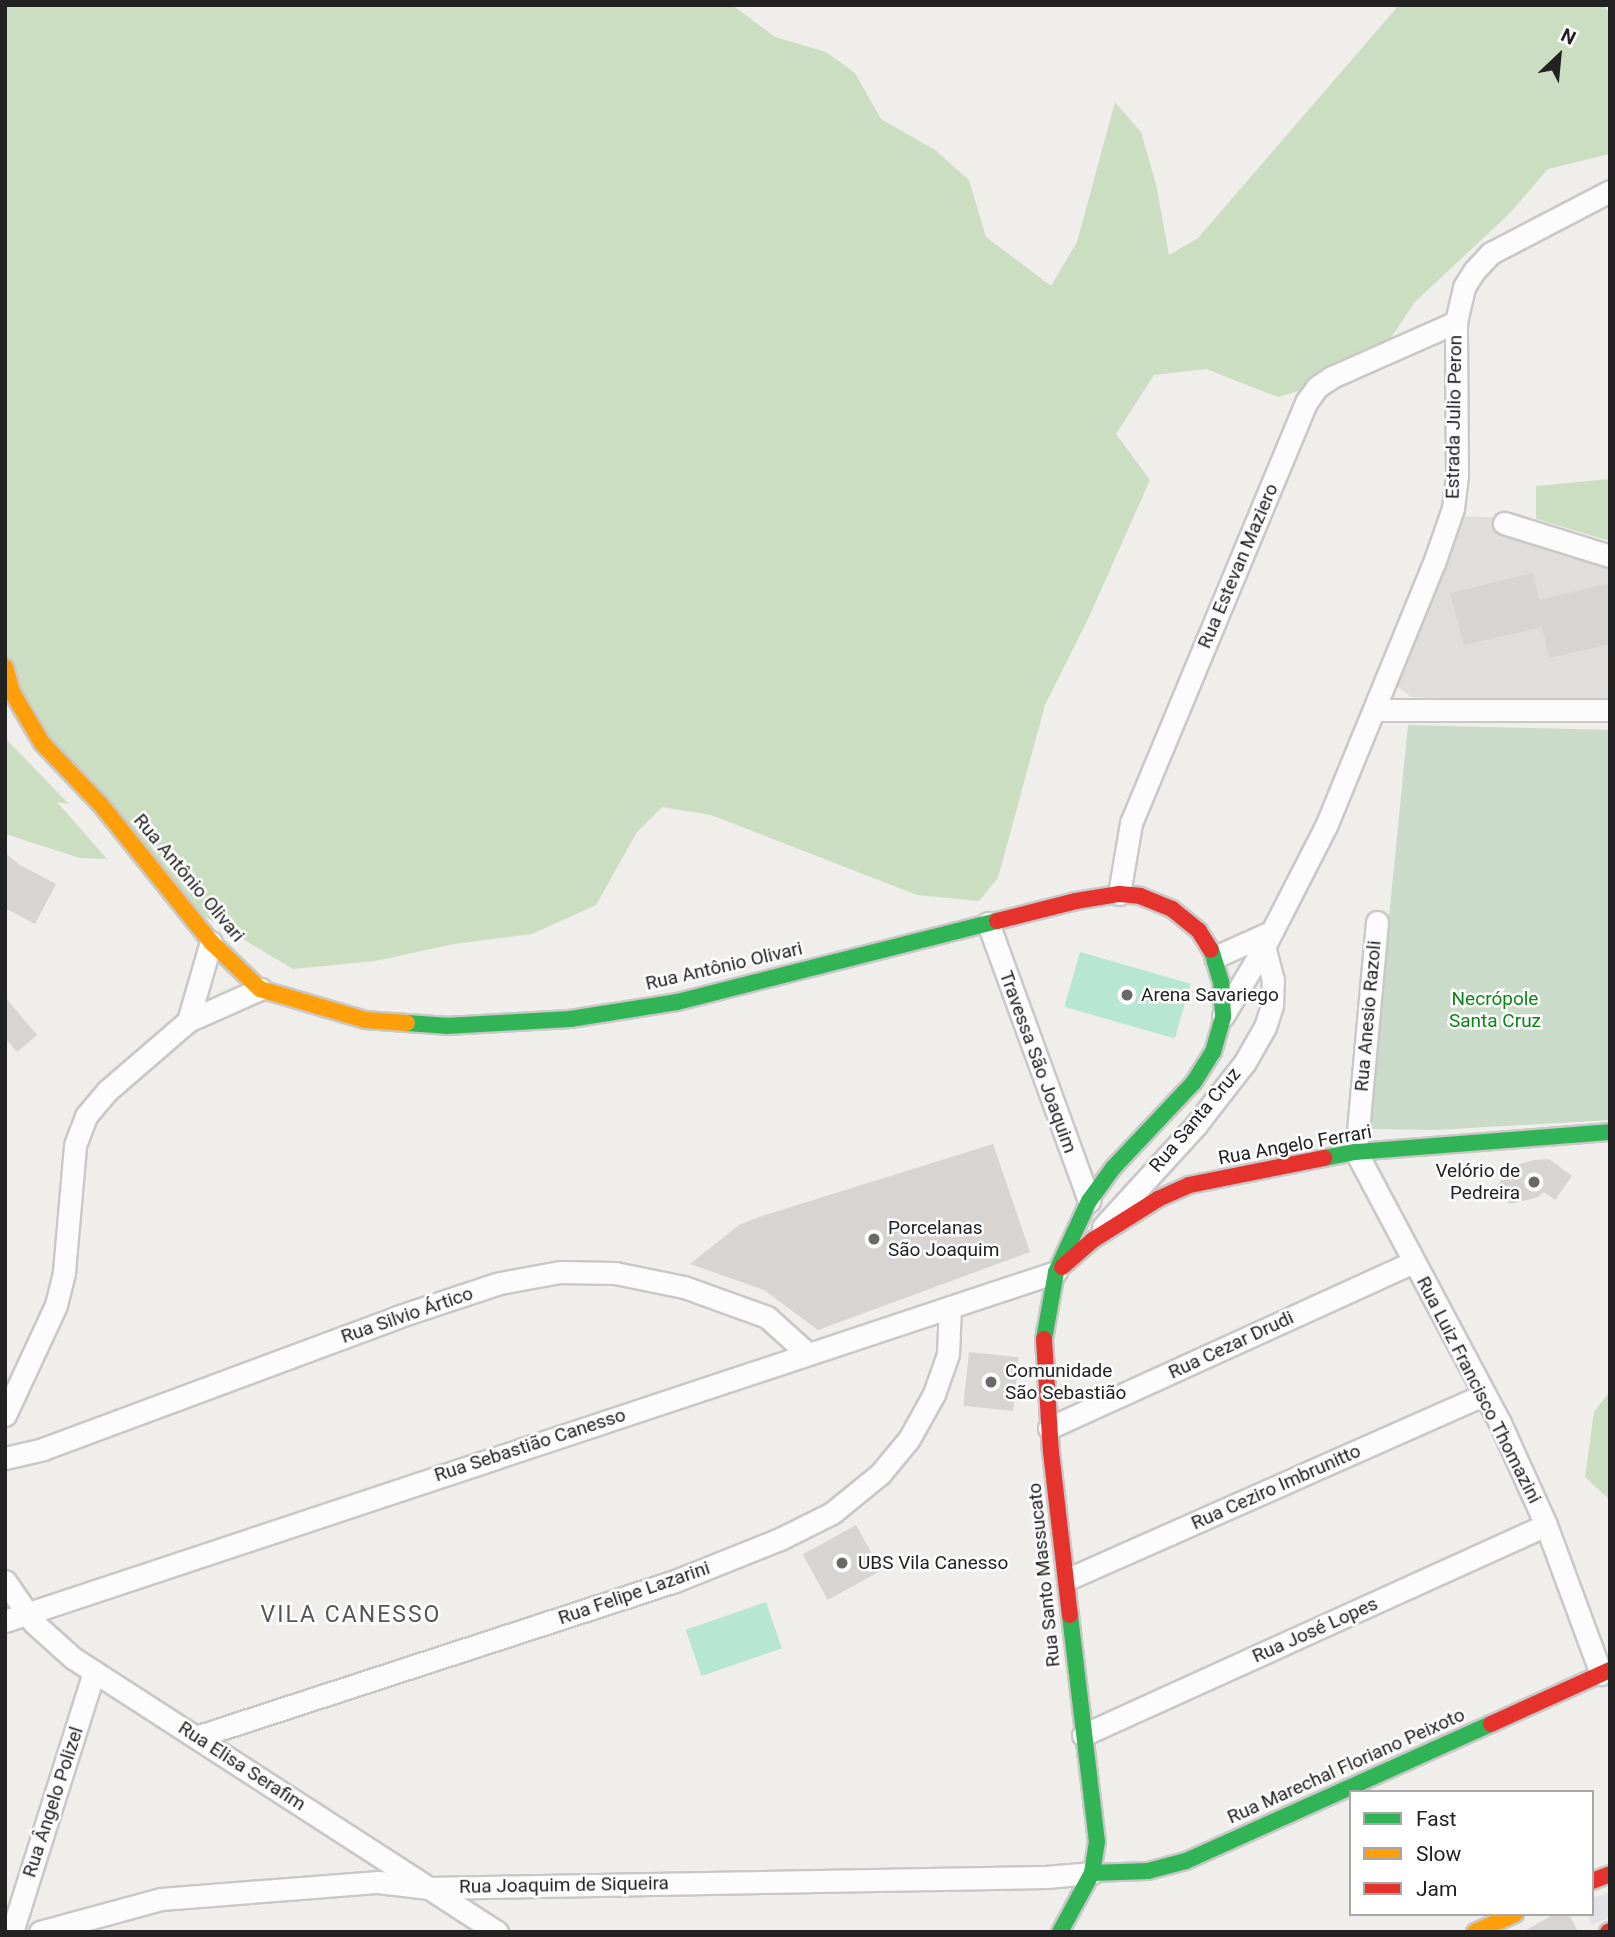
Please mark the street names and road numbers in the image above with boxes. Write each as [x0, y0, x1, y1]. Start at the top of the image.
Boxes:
street label: Estrada Julio Peron [1441, 335, 1467, 499]
street label: Rua Estevan Maziero [1193, 480, 1283, 652]
street label: Rua Antônio Olivari [129, 809, 249, 947]
street label: Rua Antônio Olivari [643, 937, 805, 995]
street label: Rua Anesio Razoli [1350, 940, 1386, 1092]
street label: Travessa São Joaquim [994, 968, 1082, 1156]
street label: Rua Santa Cruz [1145, 1063, 1245, 1177]
street label: Rua Angelo Ferrari [1217, 1120, 1373, 1170]
street label: Rua Luiz Francisco Thomazini [1412, 1273, 1546, 1507]
street label: Rua Silvio Ártico [338, 1282, 476, 1348]
street label: Rua Cezar Drudi [1165, 1306, 1297, 1384]
street label: Rua Sebastião Canesso [431, 1403, 629, 1487]
street label: Rua Ceziro Imbrunitto [1188, 1439, 1364, 1535]
street label: Rua Santo Massucato [1023, 1482, 1065, 1668]
street label: Rua Felipe Lazarini [555, 1556, 713, 1630]
street label: Rua José Lopes [1249, 1592, 1381, 1668]
street label: Rua Marechal Floriano Peixoto [1224, 1703, 1468, 1829]
street label: Rua Elisa Serafim [174, 1716, 310, 1816]
street label: Rua Ângelo Polizel [18, 1724, 88, 1880]
street label: Rua Joaquim de Siqueira [459, 1872, 669, 1898]

